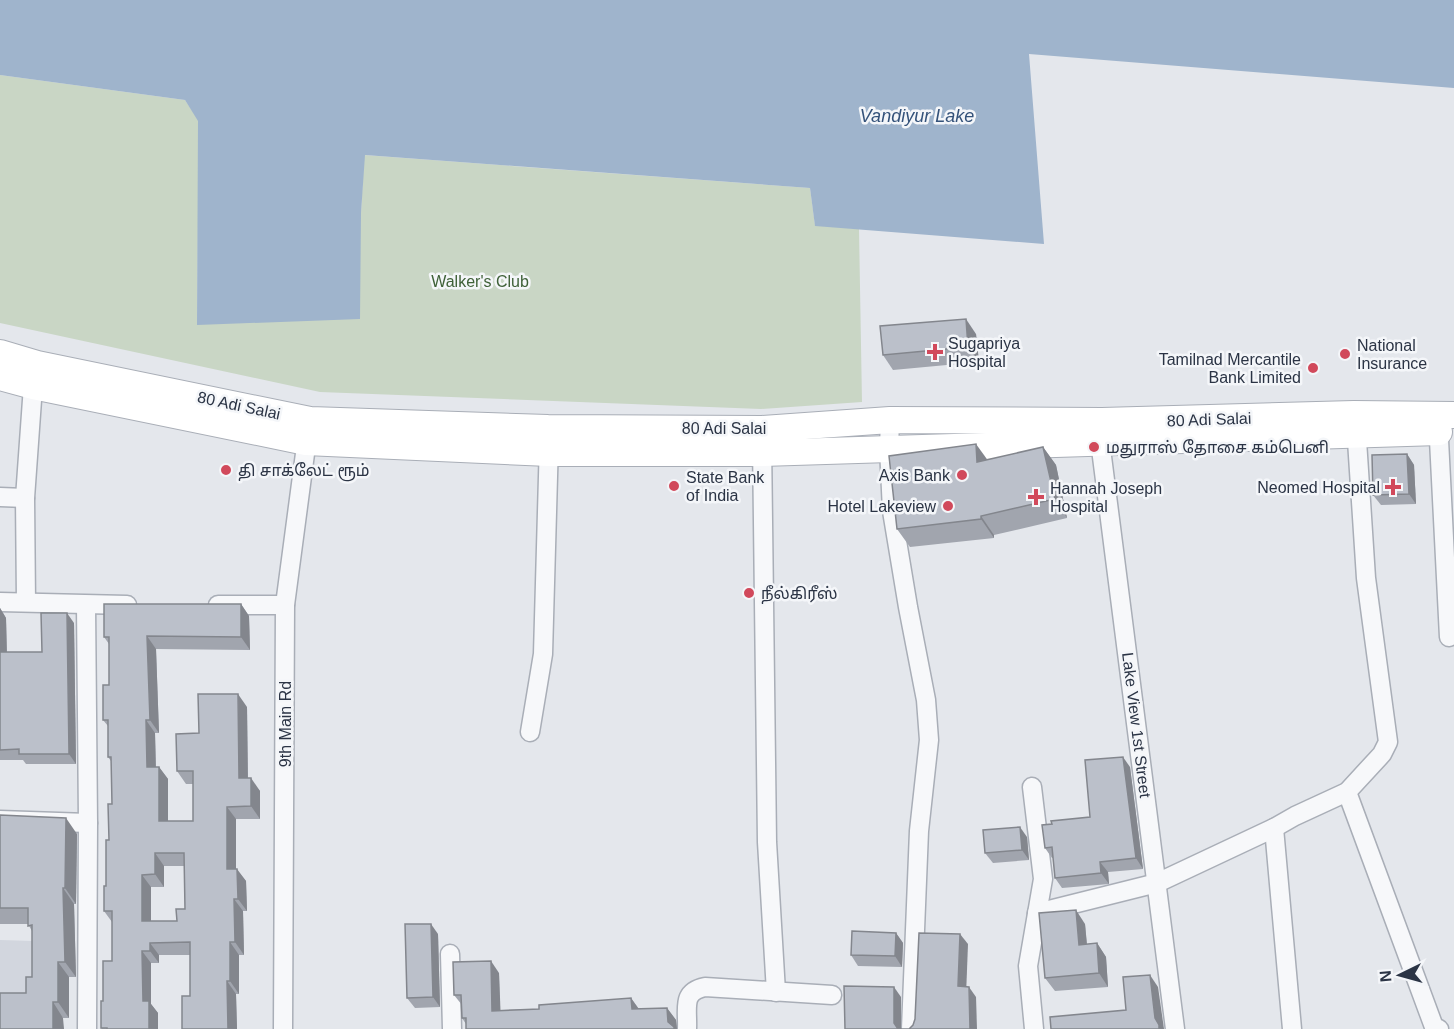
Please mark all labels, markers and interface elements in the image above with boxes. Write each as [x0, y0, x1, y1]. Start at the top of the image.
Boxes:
water label: Vandiyur Lake [860, 106, 974, 126]
park label: Walker's Club [431, 273, 529, 290]
place label: Sugapriya Hospital [948, 335, 1020, 370]
place label: National Insurance [1357, 337, 1427, 372]
marker: Sugapriya Hospital [926, 343, 944, 361]
marker: National Insurance [1338, 347, 1352, 361]
place label: Tamilnad Mercantile Bank Limited [1159, 351, 1301, 386]
marker: Tamilnad Mercantile Bank Limited [1306, 361, 1320, 375]
street label: 80 Adi Salai [196, 388, 282, 423]
street label: 80 Adi Salai [1166, 410, 1252, 429]
street label: 80 Adi Salai [682, 420, 766, 437]
place label: மதுராஸ் தோசை கம்பெனி [1106, 439, 1329, 459]
marker: மதுராஸ் தோசை கம்பெனி [1087, 440, 1101, 454]
place label: தி சாக்லேட் ரூம் [238, 462, 370, 482]
marker: தி சாக்லேட் ரூம் [219, 463, 233, 477]
place label: Axis Bank [879, 467, 951, 484]
marker: Axis Bank [955, 468, 969, 482]
place label: State Bank of India [686, 469, 765, 504]
marker: Neomed Hospital [1384, 478, 1402, 496]
marker: State Bank of India [667, 479, 681, 493]
place label: Neomed Hospital [1257, 479, 1380, 496]
place label: Hannah Joseph Hospital [1050, 480, 1162, 515]
marker: Hannah Joseph Hospital [1027, 488, 1045, 506]
place label: Hotel Lakeview [828, 498, 936, 515]
marker: Hotel Lakeview [941, 499, 955, 513]
place label: நீல்கிரீஸ் [761, 585, 838, 604]
marker: நீல்கிரீஸ் [742, 586, 756, 600]
street label: Lake View 1st Street [1119, 651, 1154, 799]
street label: 9th Main Rd [277, 681, 294, 767]
north arrow [1370, 945, 1430, 1005]
text: N [1377, 970, 1395, 983]

